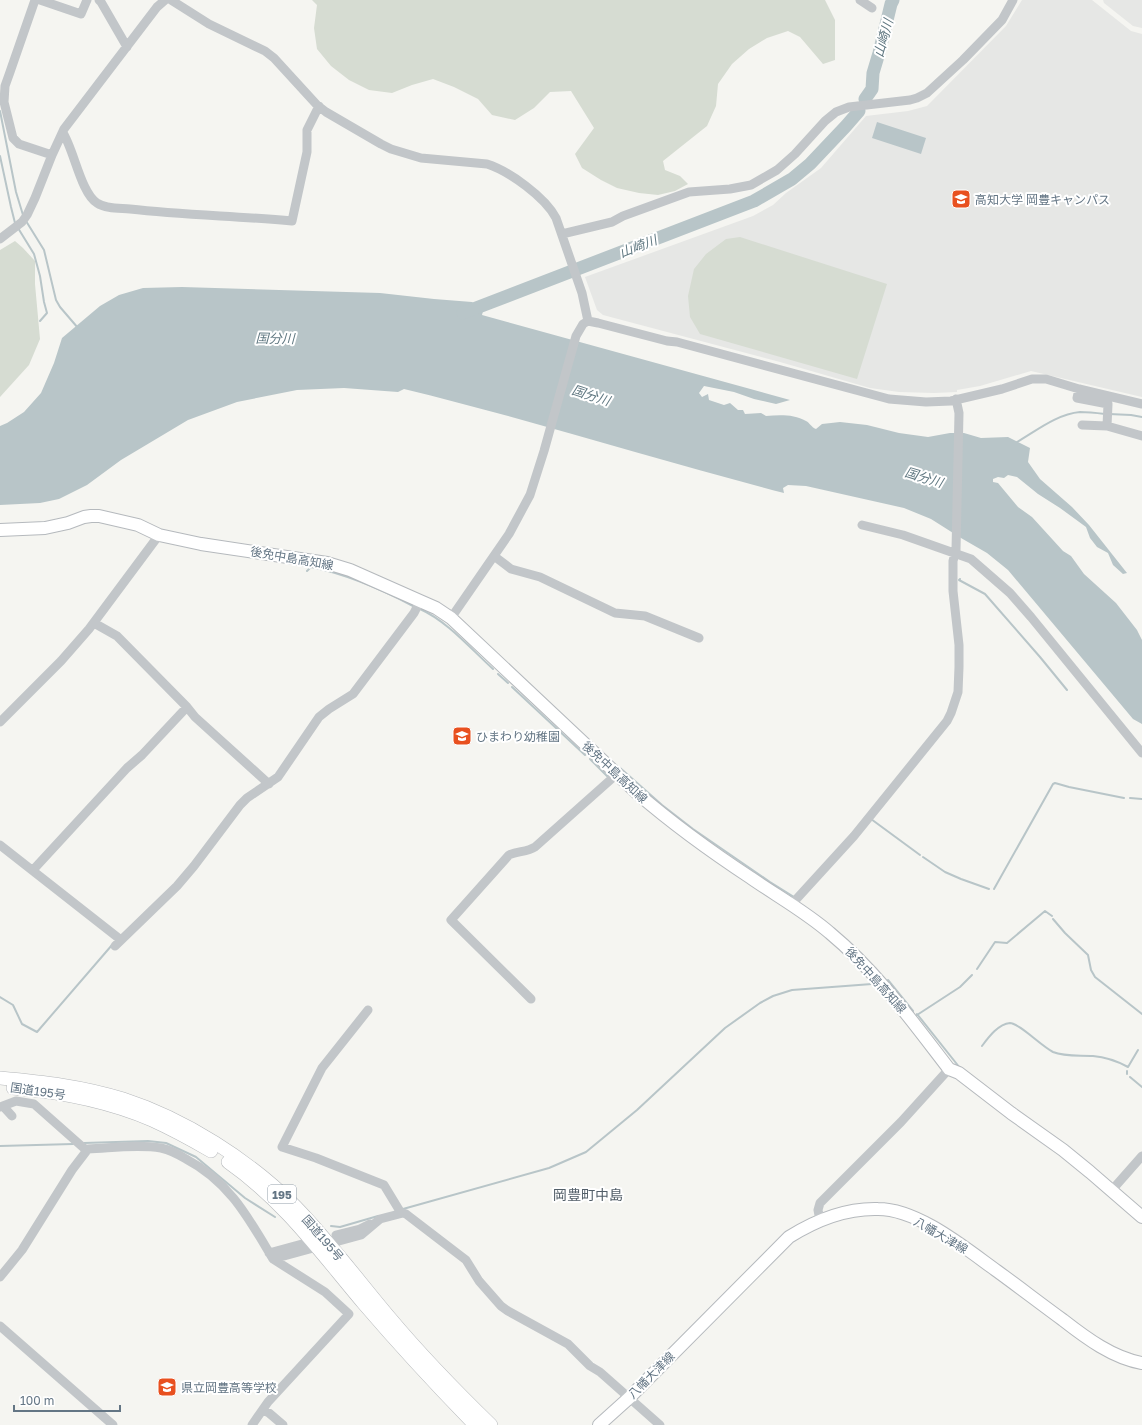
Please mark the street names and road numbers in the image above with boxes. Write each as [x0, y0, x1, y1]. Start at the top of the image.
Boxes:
street label: 後免中島高知線 [249, 543, 335, 573]
street label: 後免中島高知線 [579, 738, 651, 806]
street label: 後免中島高知線 [842, 944, 910, 1016]
street label: 国道195号 [9, 1080, 67, 1102]
road number: 195 [268, 1185, 296, 1203]
street label: 国道195号 [299, 1212, 347, 1264]
street label: 八幡大津線 [911, 1214, 971, 1256]
street label: 八幡大津線 [624, 1348, 678, 1402]

